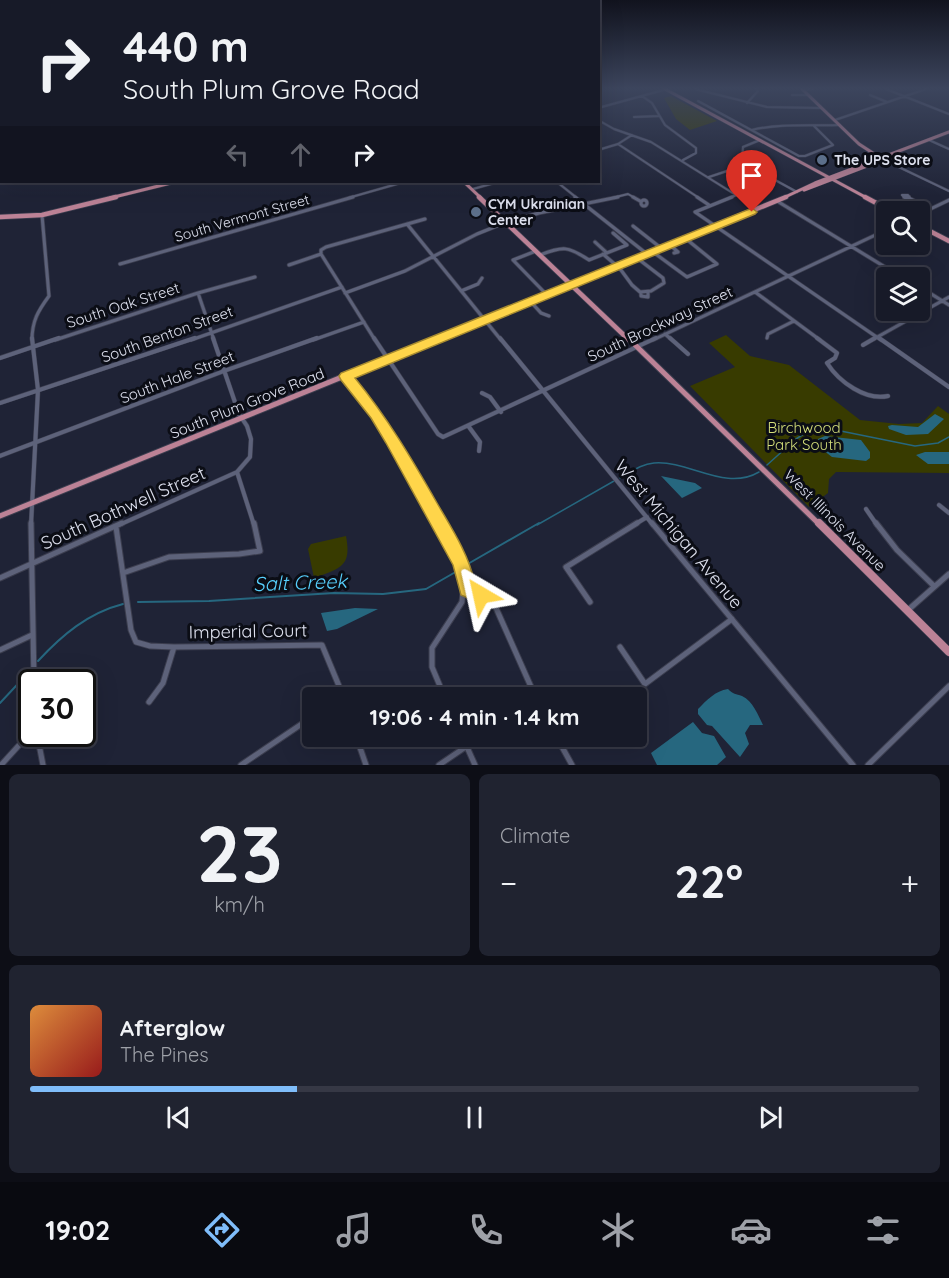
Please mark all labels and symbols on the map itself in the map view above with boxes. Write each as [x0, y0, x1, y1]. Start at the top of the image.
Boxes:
pin [726, 150, 777, 212]
place label: The UPS Store [834, 151, 931, 169]
marker: The UPS Store [815, 153, 829, 167]
street label: South Vermont Street [173, 190, 312, 246]
place label: CYM Ukrainian Center [488, 195, 585, 229]
marker: CYM Ukrainian Center [469, 205, 483, 219]
street label: South Oak Street [64, 278, 182, 332]
street label: South Brockway Street [584, 282, 736, 366]
street label: South Benton Street [99, 301, 235, 367]
street label: South Hale Street [117, 347, 237, 407]
street label: South Plum Grove Road [167, 363, 327, 443]
park label: Birchwood Park South [766, 418, 842, 454]
street label: West Michigan Avenue [610, 455, 748, 613]
street label: South Bothwell Street [37, 461, 209, 555]
street label: West Illinois Avenue [780, 465, 890, 575]
position arrow [449, 563, 513, 627]
water label: Salt Creek [253, 568, 350, 596]
street label: Imperial Court [188, 618, 308, 644]
speed limit sign: 30 [18, 669, 96, 747]

